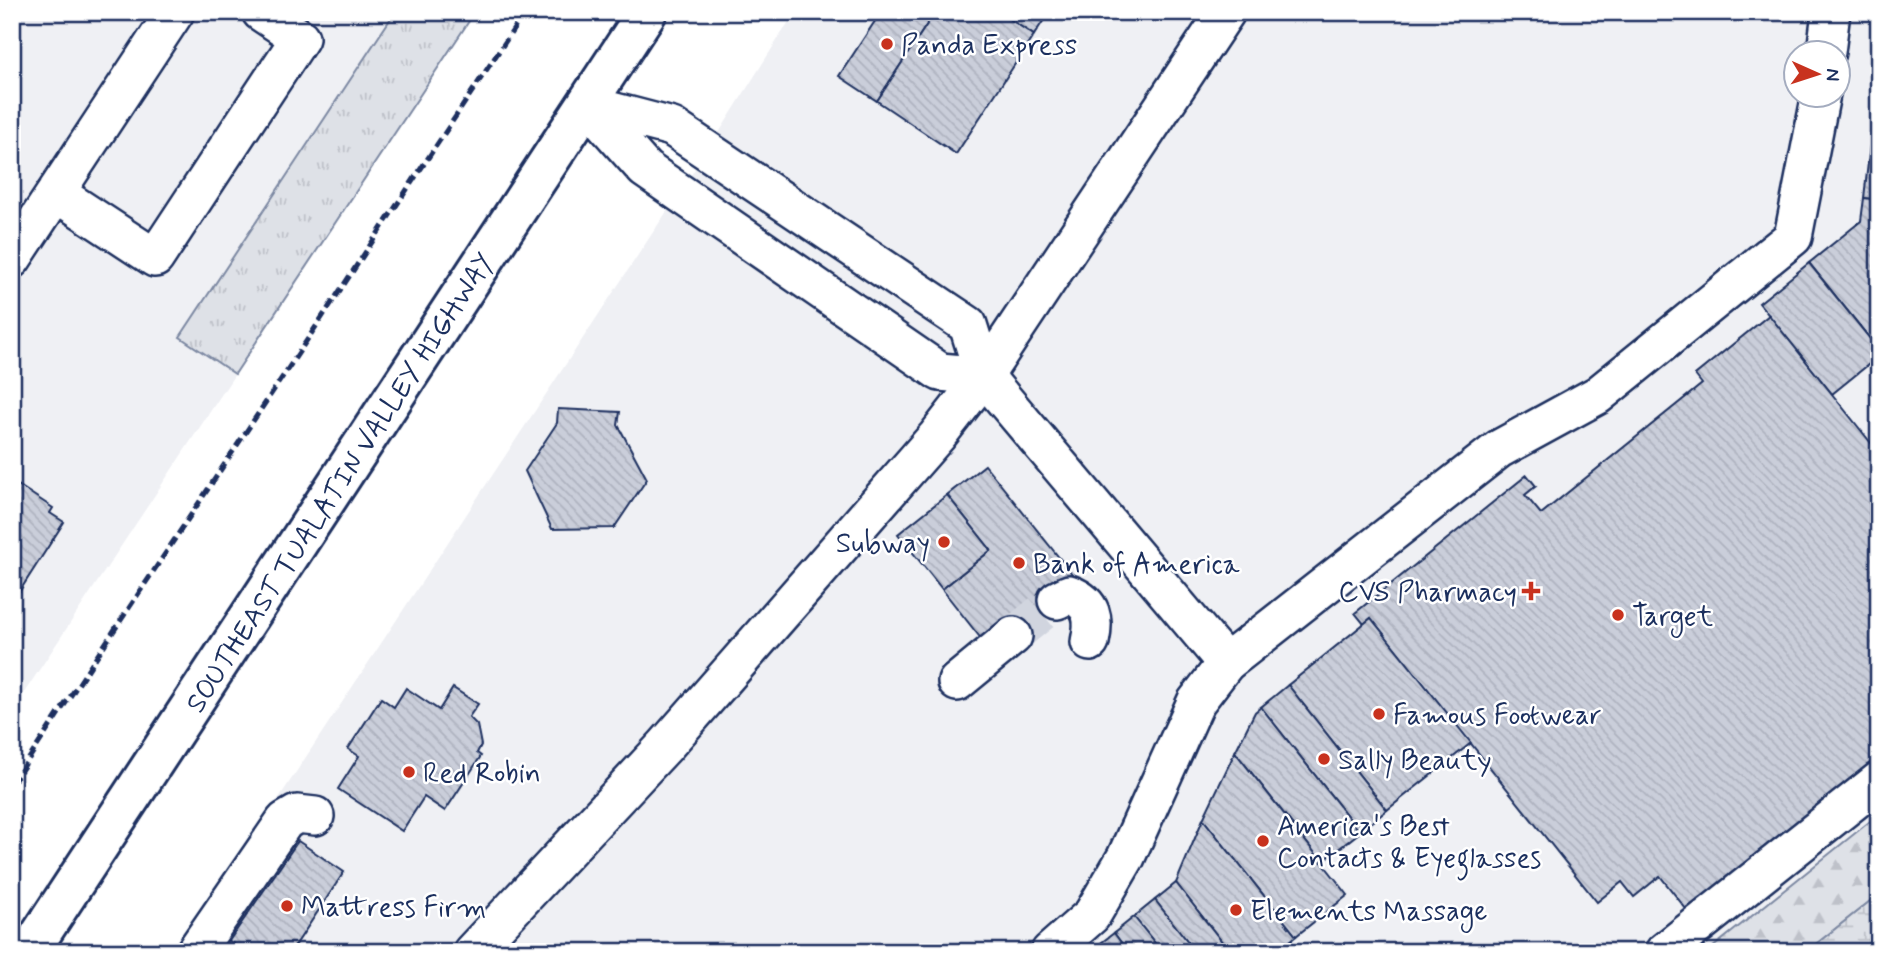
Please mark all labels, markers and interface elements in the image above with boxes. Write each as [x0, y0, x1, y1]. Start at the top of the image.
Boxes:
place label: Panda Express [901, 28, 1077, 65]
marker: Panda Express [879, 36, 895, 52]
north arrow [1783, 38, 1853, 108]
text: N [1820, 68, 1845, 82]
street label: SOUTHEAST TUALATIN VALLEY HIGHWAY [178, 246, 504, 720]
place label: Subway [836, 526, 930, 563]
marker: Subway [936, 534, 952, 550]
place label: Bank of America [1033, 547, 1240, 584]
marker: Bank of America [1011, 555, 1027, 571]
place label: CVS Pharmacy [1338, 575, 1517, 612]
marker: CVS Pharmacy [1523, 583, 1539, 599]
place label: Target [1632, 599, 1714, 638]
marker: Target [1610, 607, 1626, 623]
place label: Famous Footwear [1393, 698, 1602, 735]
marker: Famous Footwear [1371, 706, 1387, 722]
place label: Sally Beauty [1338, 743, 1492, 780]
marker: Sally Beauty [1316, 751, 1332, 767]
place label: Red Robin [423, 756, 541, 793]
marker: Red Robin [401, 764, 417, 780]
place label: America's Best Contacts & Eyeglasses [1277, 809, 1541, 881]
marker: America's Best Contacts & Eyeglasses [1255, 833, 1271, 849]
place label: Mattress Firm [301, 890, 486, 927]
place label: Elements Massage [1250, 894, 1487, 933]
marker: Mattress Firm [279, 898, 295, 914]
marker: Elements Massage [1228, 902, 1244, 918]

